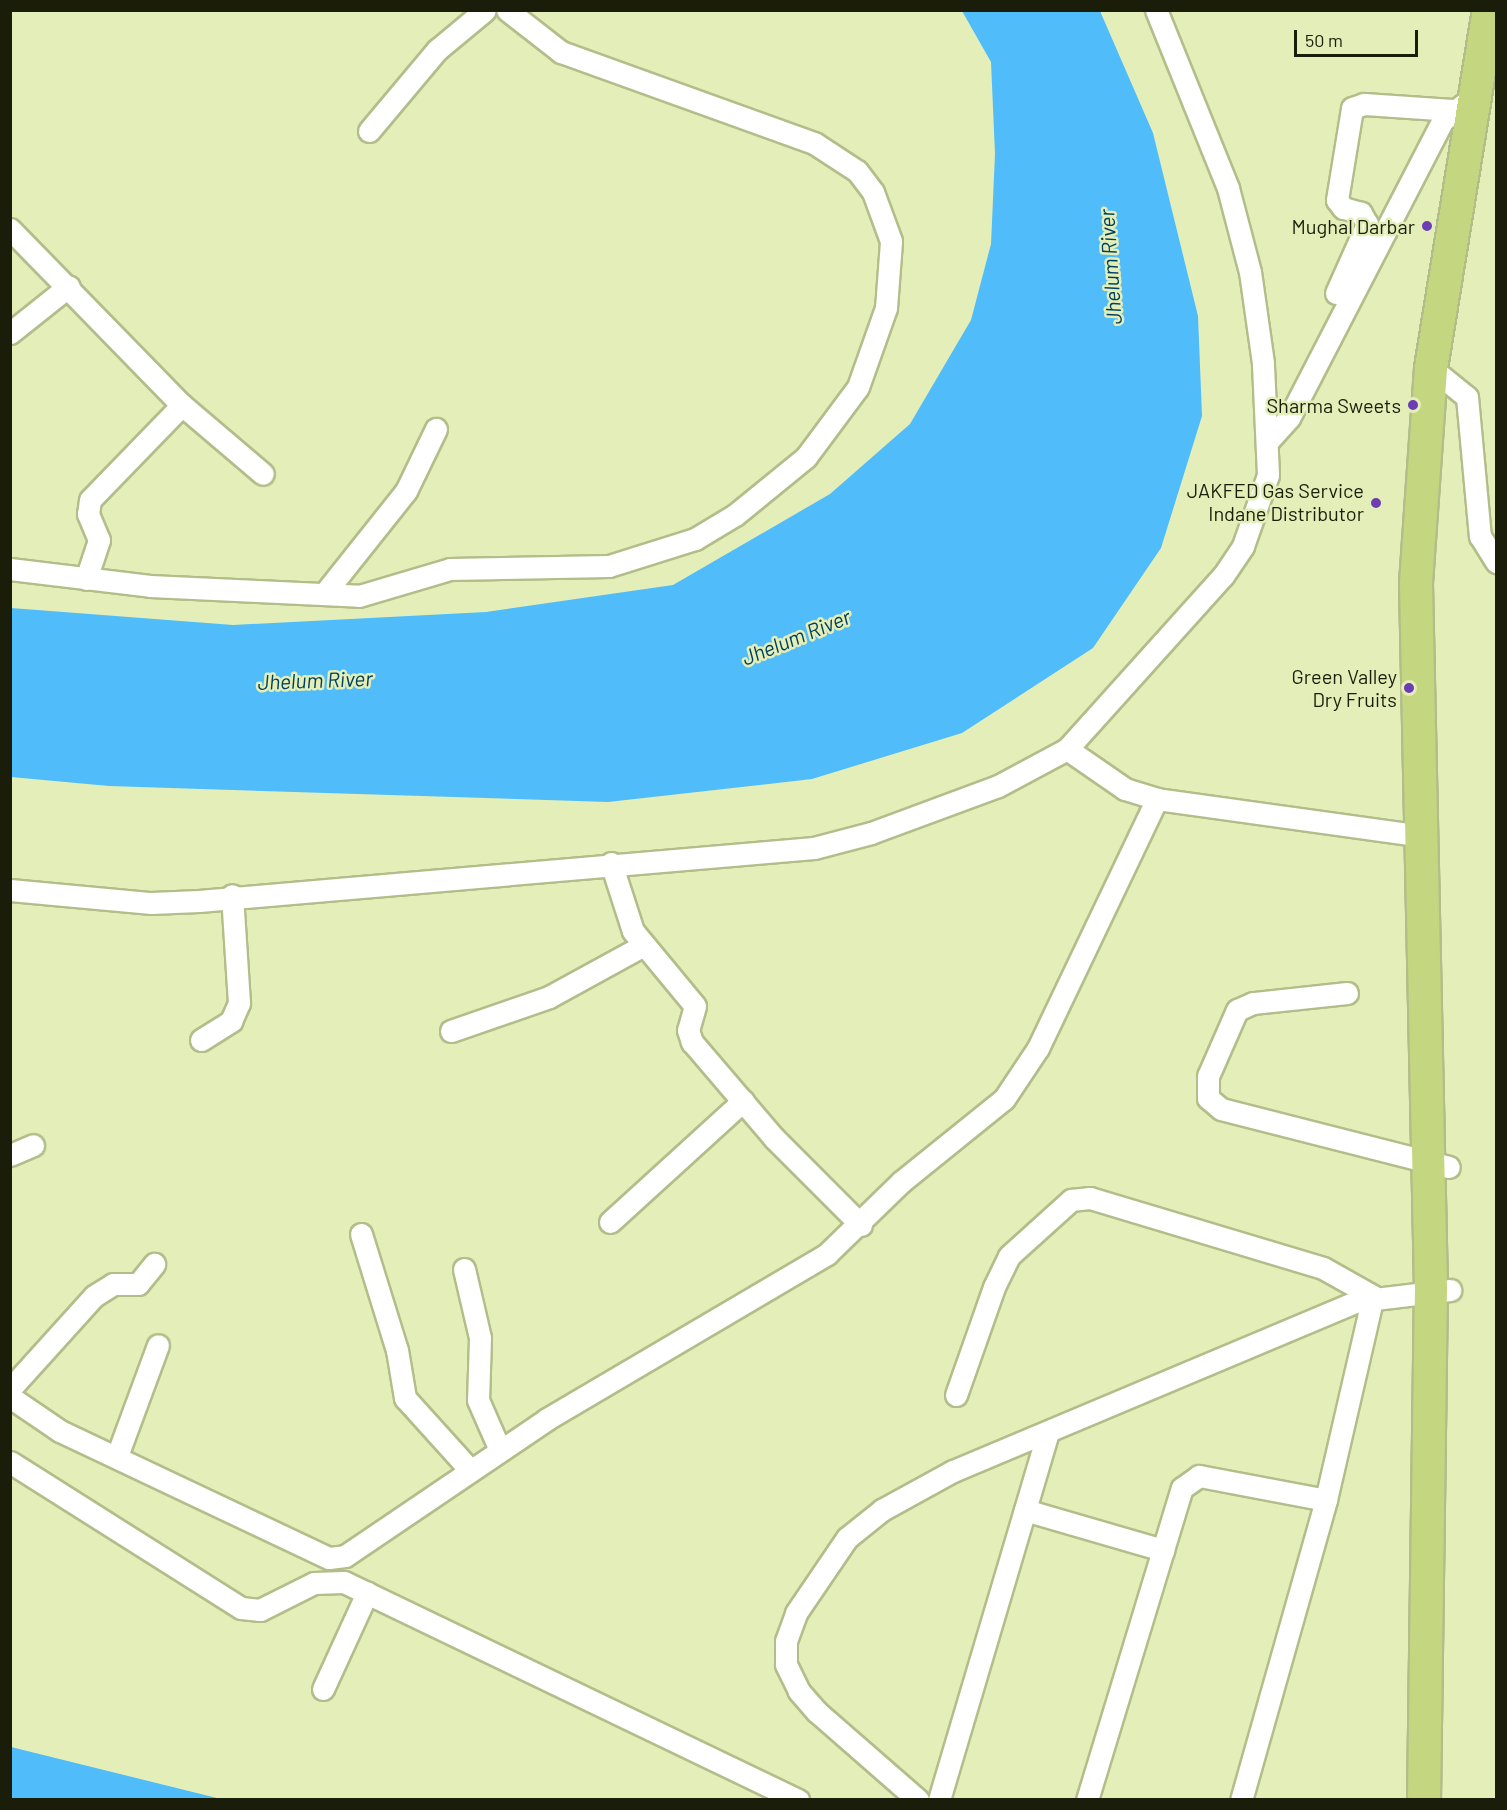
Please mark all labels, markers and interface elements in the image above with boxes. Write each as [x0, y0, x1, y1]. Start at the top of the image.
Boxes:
scale bar [1297, 18, 1422, 56]
text: 50 m [1305, 29, 1343, 51]
water label: Jhelum River [1093, 209, 1127, 325]
place label: Mughal Darbar [1292, 214, 1415, 238]
marker: Mughal Darbar [1420, 219, 1434, 233]
place label: Sharma Sweets [1266, 393, 1401, 417]
marker: Sharma Sweets [1406, 398, 1420, 412]
place label: JAKFED Gas Service Indane Distributor [1187, 479, 1364, 526]
marker: JAKFED Gas Service Indane Distributor [1369, 496, 1383, 510]
water label: Jhelum River [738, 604, 854, 670]
place label: Green Valley Dry Fruits [1292, 664, 1397, 711]
water label: Jhelum River [257, 665, 373, 695]
marker: Green Valley Dry Fruits [1402, 681, 1416, 695]

